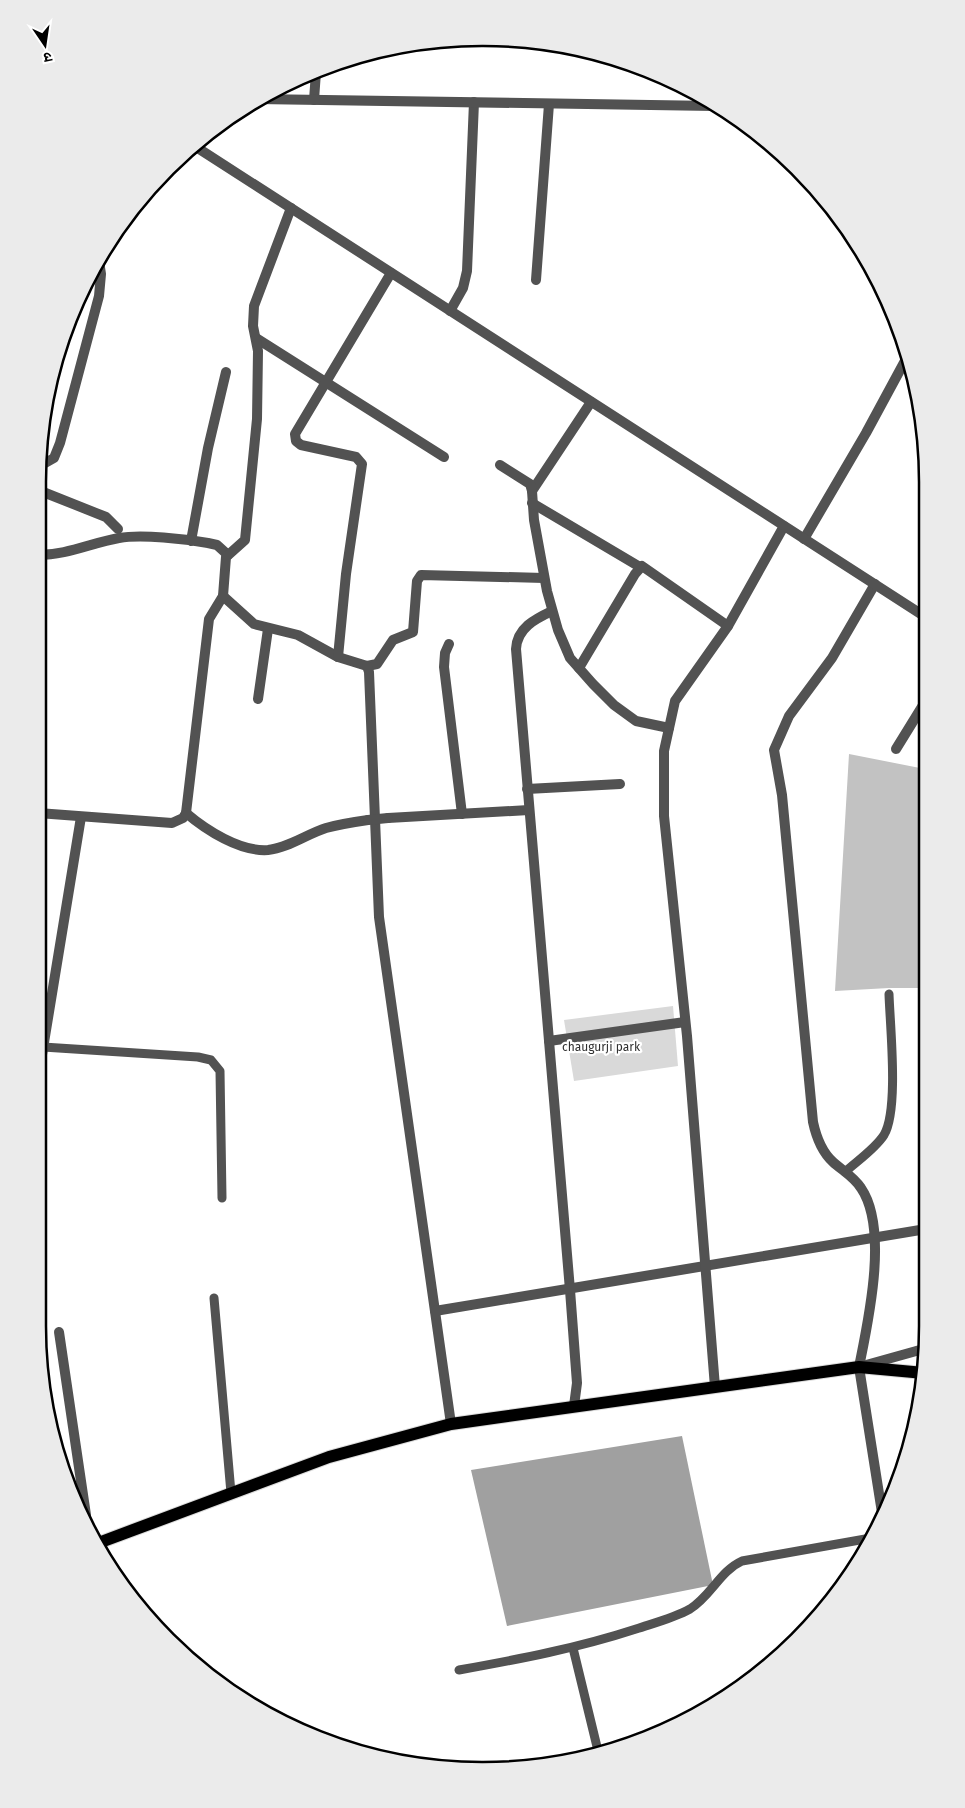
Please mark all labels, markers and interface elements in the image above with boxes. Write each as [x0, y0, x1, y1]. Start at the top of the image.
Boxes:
north arrow [20, 20, 70, 70]
text: उ [41, 48, 54, 67]
park label: chaugurji park [562, 1040, 641, 1054]

